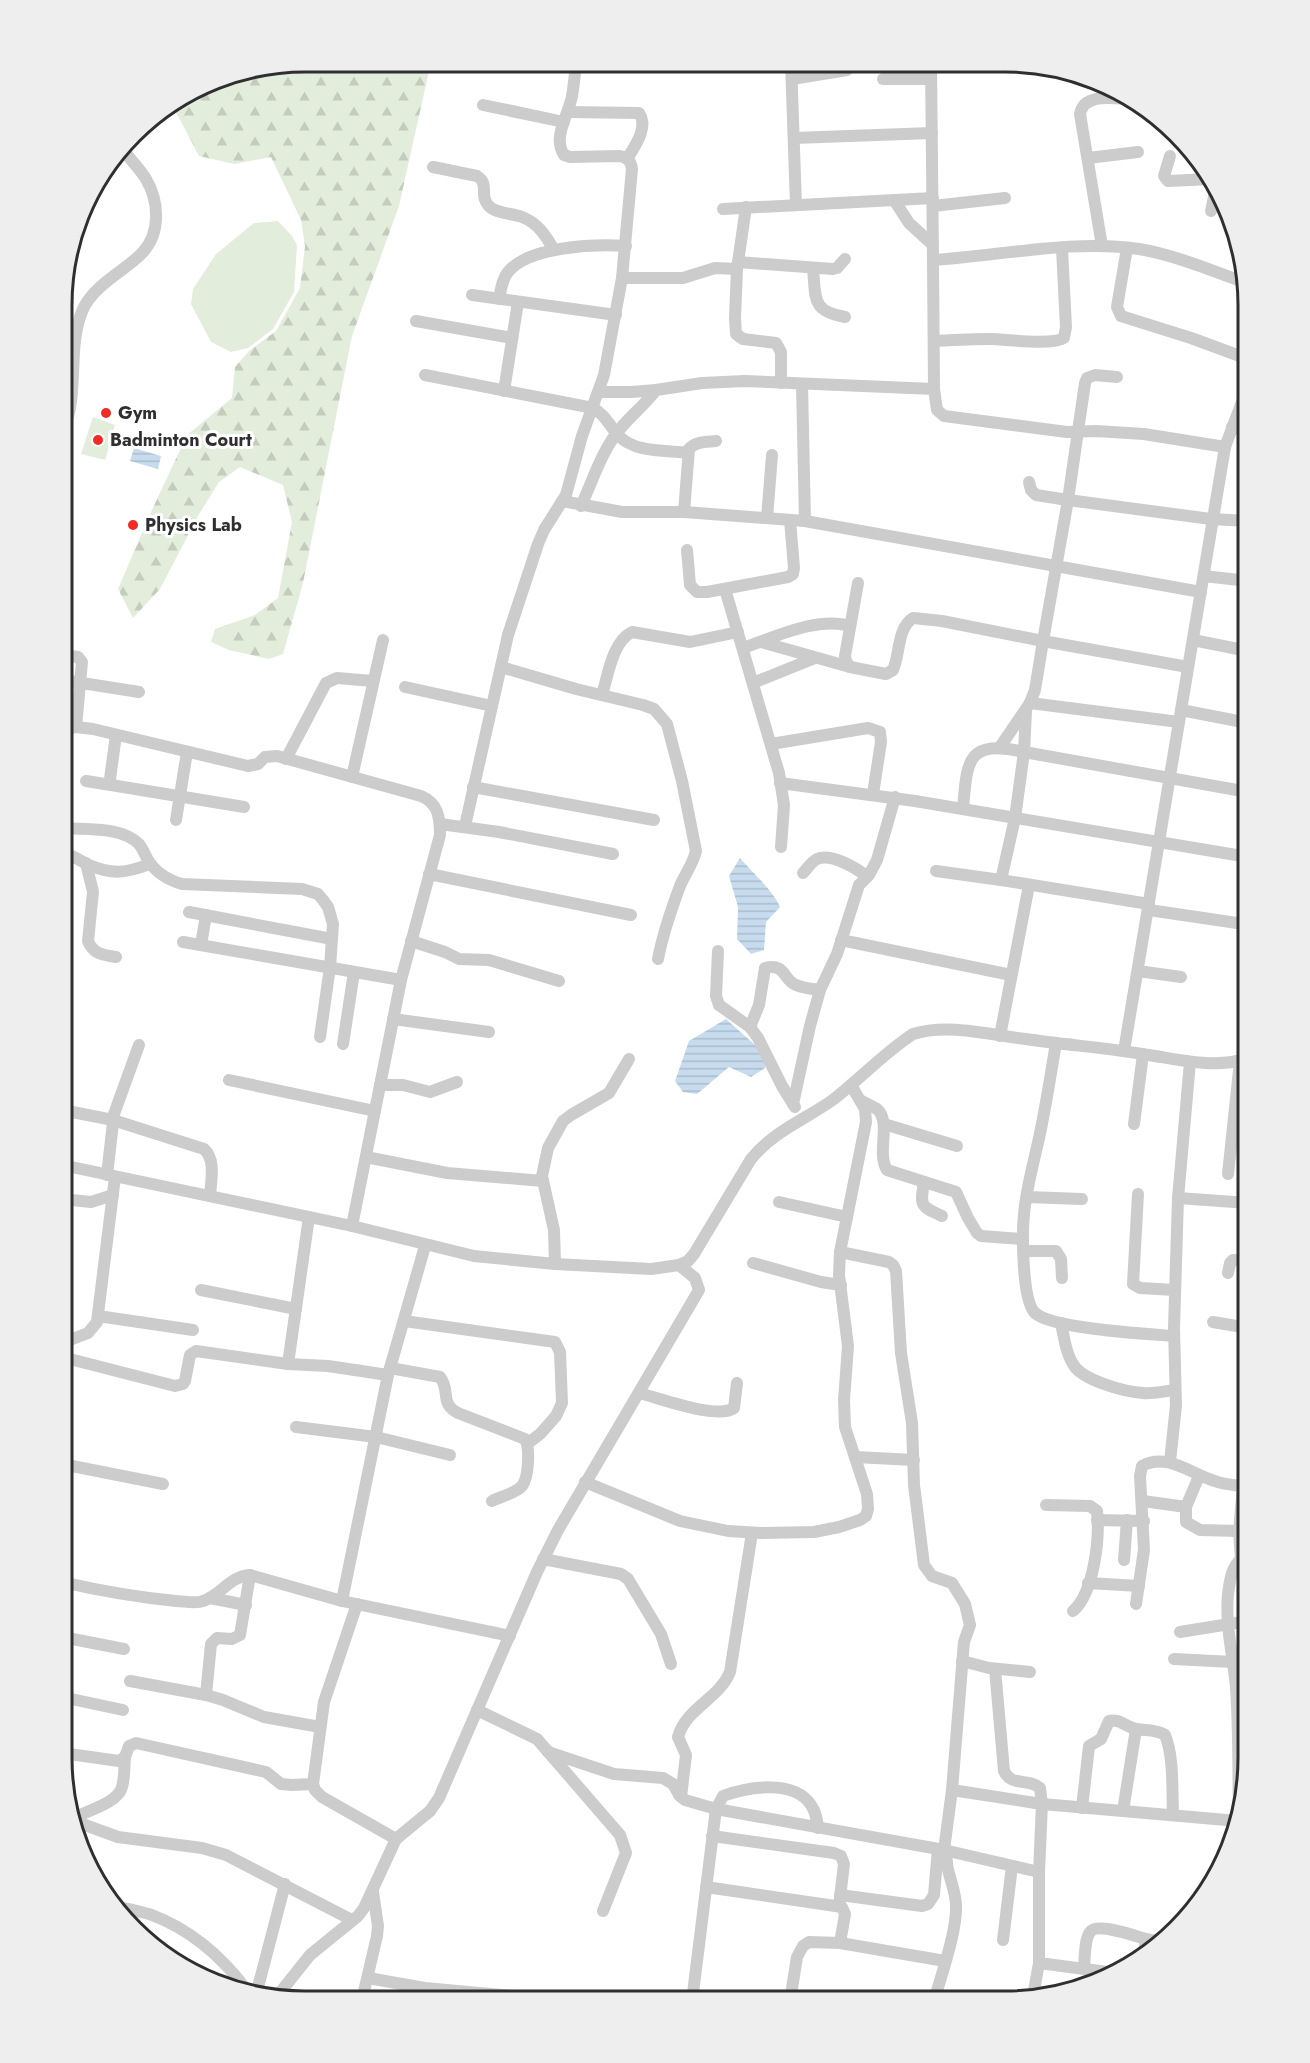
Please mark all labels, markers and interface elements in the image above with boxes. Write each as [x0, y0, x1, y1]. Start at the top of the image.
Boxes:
place label: Gym [118, 400, 157, 426]
marker: Gym [99, 406, 113, 420]
place label: Badminton Court [110, 427, 252, 453]
marker: Badminton Court [91, 433, 105, 447]
place label: Physics Lab [145, 512, 242, 538]
marker: Physics Lab [126, 518, 140, 532]

